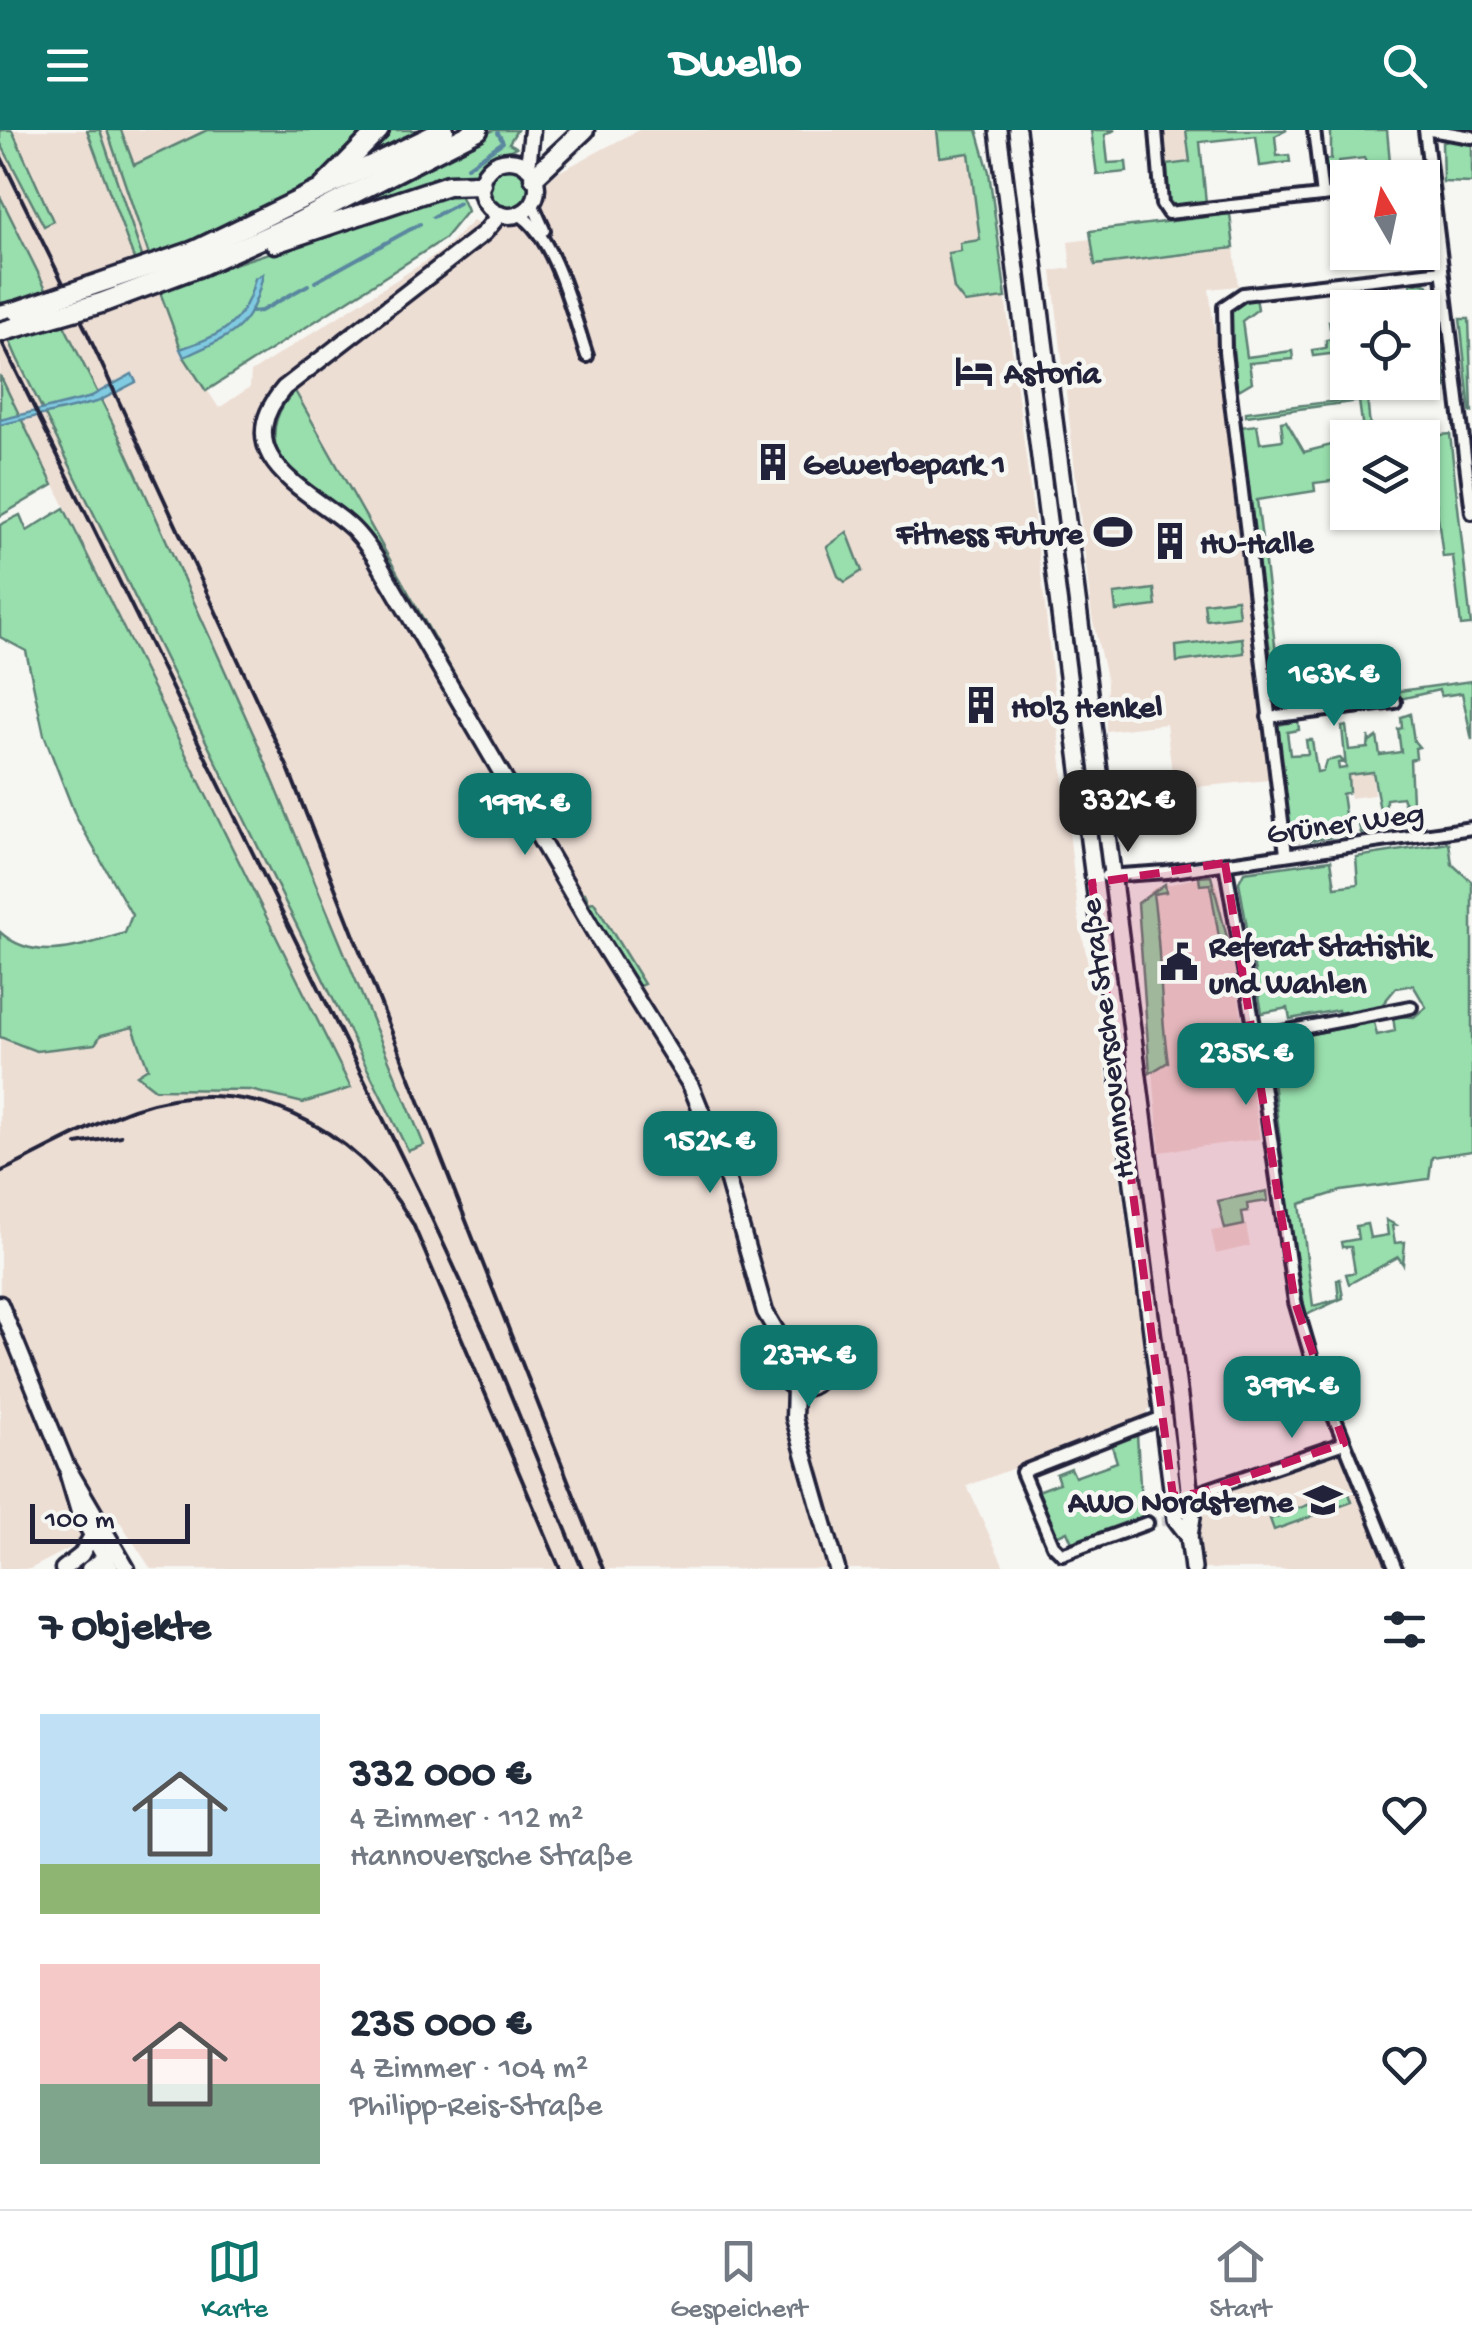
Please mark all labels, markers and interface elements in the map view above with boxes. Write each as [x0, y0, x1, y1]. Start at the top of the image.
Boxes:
icon: menu [40, 38, 95, 93]
icon: search [1377, 38, 1432, 93]
text: Dwello [671, 39, 801, 92]
north arrow [1330, 160, 1440, 270]
map controls [1330, 160, 1440, 530]
button: locate [1330, 290, 1440, 400]
hotel icon: Astoria [953, 350, 995, 392]
place label: Astoria [1003, 357, 1103, 395]
button: layers [1330, 420, 1440, 530]
building icon: Gewerbepark 1 [752, 441, 794, 483]
place label: Gewerbepark 1 [803, 448, 1005, 486]
sports icon: Fitness Future [1092, 511, 1134, 553]
place label: Fitness Future [895, 518, 1084, 556]
building icon: HU-Halle [1149, 520, 1191, 562]
place label: HU-Halle [1200, 527, 1315, 565]
pin: 163K € [1253, 644, 1415, 729]
text: 163K € [1289, 657, 1379, 695]
building icon: Holz Henkel [960, 684, 1002, 726]
place label: Holz Henkel [1011, 691, 1162, 729]
pin: 332K € [1047, 770, 1209, 855]
pin: 199K € [444, 773, 606, 858]
text: 332K € [1081, 783, 1175, 821]
text: 199K € [480, 786, 570, 824]
street label: Grüner Weg [1264, 796, 1427, 856]
street label: Hannoversche Straße [1074, 896, 1146, 1181]
place label: Referat Statistik und Wahlen [1208, 930, 1434, 1005]
public building icon: Referat Statistik und Wahlen [1158, 941, 1200, 983]
pin: 235K € [1165, 1023, 1327, 1108]
text: 235K € [1199, 1036, 1293, 1074]
pin: 152K € [629, 1111, 791, 1196]
text: 152K € [665, 1124, 755, 1162]
pin: 237K € [728, 1325, 890, 1410]
text: 237K € [762, 1338, 856, 1376]
pin: 399K € [1211, 1356, 1373, 1441]
text: 399K € [1246, 1369, 1338, 1407]
school or university icon: AWO Nordsterne [1302, 1479, 1344, 1521]
place label: AWO Nordsterne [1067, 1486, 1294, 1524]
scale bar [30, 1499, 190, 1544]
text: 100 m [45, 1505, 115, 1538]
icon: filters [1377, 1602, 1432, 1657]
text: 7 Objekte [40, 1605, 211, 1654]
text: 332 000 € [350, 1752, 531, 1801]
icon: home [120, 1754, 240, 1874]
icon: heart [1377, 1787, 1432, 1842]
text: 4 Zimmer · 112 m² [350, 1801, 583, 1839]
text: Hannoversche Straße [350, 1839, 632, 1877]
text: 235 000 € [350, 2002, 531, 2051]
icon: home [120, 2004, 240, 2124]
icon: heart [1377, 2037, 1432, 2092]
text: 4 Zimmer · 104 m² [350, 2051, 588, 2089]
text: Philipp-Reis-Straße [350, 2089, 602, 2127]
tab: Karte [201, 2234, 268, 2327]
tab: Gespeichert [670, 2234, 807, 2327]
tab: Start [1210, 2234, 1271, 2327]

